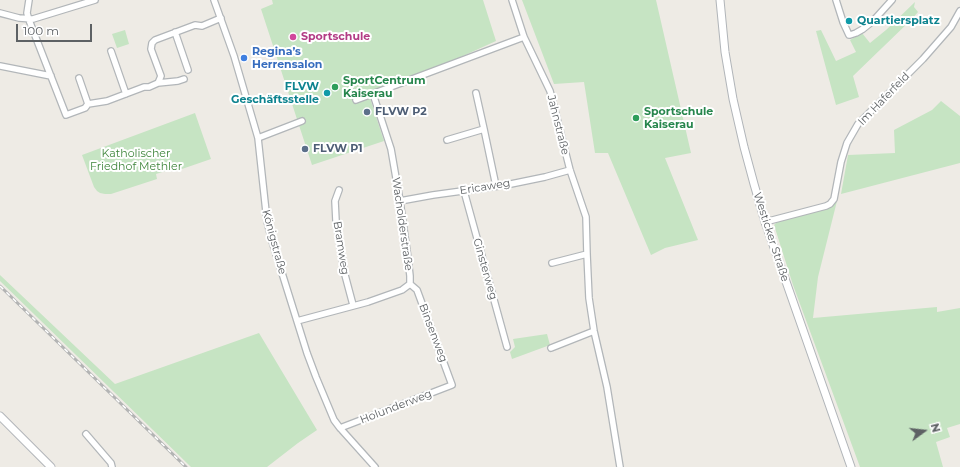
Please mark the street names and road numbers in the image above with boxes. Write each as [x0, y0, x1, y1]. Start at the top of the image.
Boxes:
street label: Im Haferfeld [855, 70, 913, 128]
street label: Jahnstraße [544, 94, 572, 156]
street label: Wacholderstraße [389, 176, 415, 272]
street label: Ericaweg [459, 177, 511, 197]
street label: Westicker Straße [750, 191, 792, 283]
street label: Königstraße [259, 208, 289, 276]
street label: Bramweg [330, 220, 352, 276]
street label: Ginsterweg [470, 237, 500, 301]
street label: Binsenweg [416, 302, 450, 364]
street label: Holunderweg [358, 387, 434, 427]

